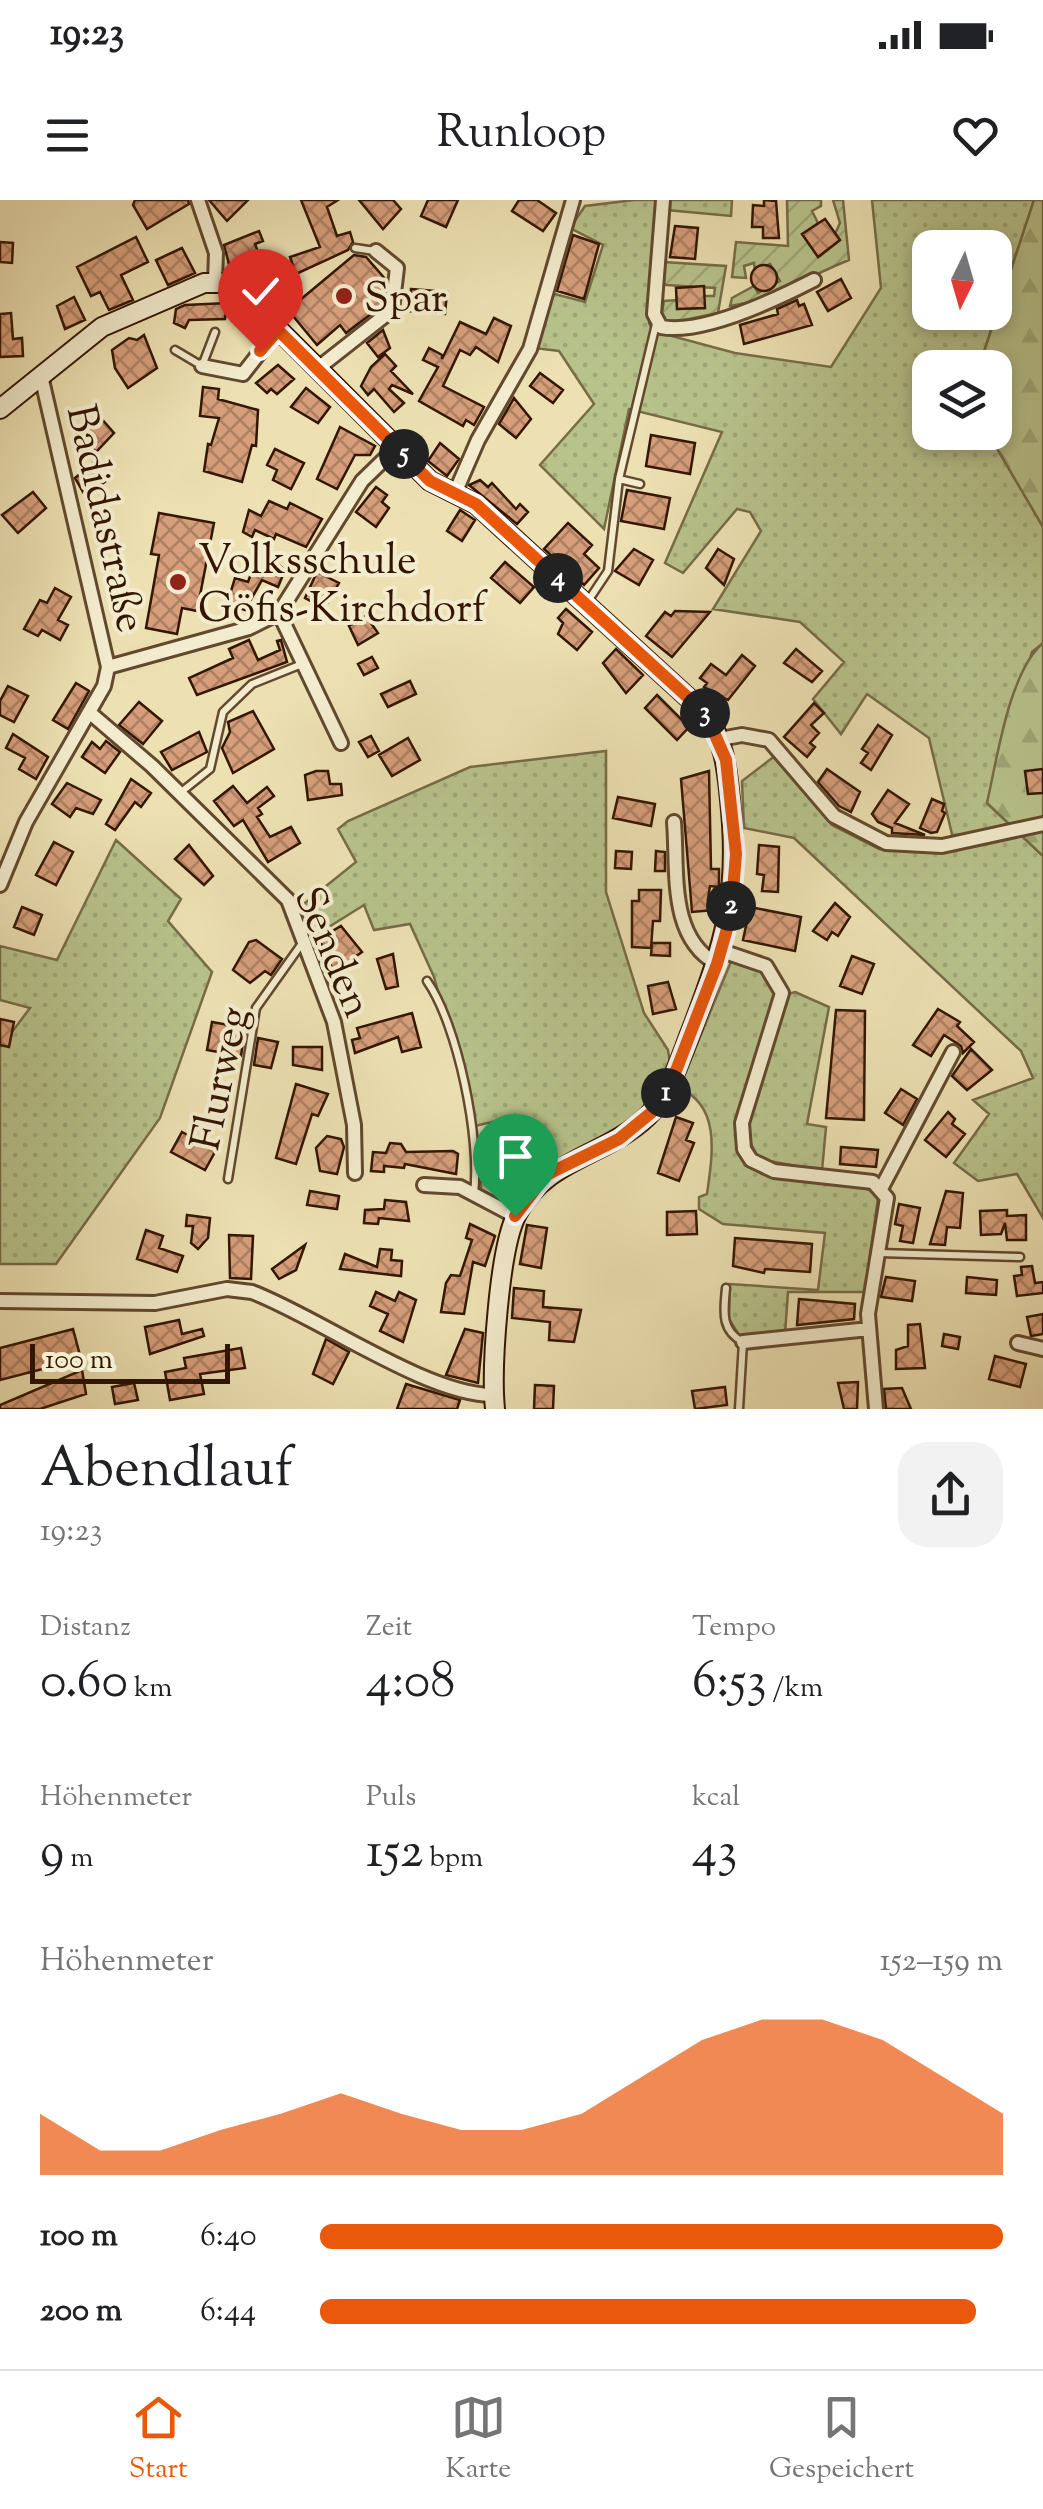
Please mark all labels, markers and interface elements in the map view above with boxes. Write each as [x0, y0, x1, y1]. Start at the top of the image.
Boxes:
text: 19:23 [50, 8, 124, 62]
text: Runloop [437, 103, 606, 168]
icon: menu [40, 108, 95, 163]
icon: heart [948, 108, 1003, 163]
north arrow [912, 230, 1012, 330]
map controls [912, 230, 1012, 450]
pin [218, 249, 303, 352]
icon: check [233, 264, 288, 319]
place label: Spar [364, 271, 447, 331]
marker: Spar [333, 285, 355, 307]
button: layers [912, 350, 1012, 450]
street label: Badidastraße [48, 400, 158, 639]
pin: 5 [379, 429, 429, 479]
text: 5 [399, 434, 409, 474]
place label: Volksschule Göfis-Kirchdorf [198, 533, 489, 641]
pin: 4 [533, 553, 583, 603]
text: 4 [551, 558, 565, 598]
marker: Volksschule Göfis-Kirchdorf [167, 571, 189, 593]
pin: 3 [680, 688, 730, 738]
text: 3 [699, 693, 711, 733]
street label: Senden [276, 878, 385, 1028]
pin: 2 [706, 881, 756, 931]
text: 2 [724, 886, 738, 926]
street label: Flurweg [178, 1002, 267, 1156]
pin: 1 [641, 1068, 691, 1118]
text: 1 [661, 1073, 671, 1113]
pin [473, 1114, 558, 1217]
icon: arrive [488, 1129, 543, 1184]
scale bar [30, 1339, 230, 1384]
text: 100 m [45, 1341, 113, 1381]
text: Abendlauf [40, 1432, 293, 1511]
button: share [898, 1442, 1003, 1547]
text: 19:23 [40, 1509, 102, 1555]
text: Distanz [40, 1608, 131, 1648]
text: Zeit [366, 1608, 412, 1648]
text: Tempo [692, 1608, 776, 1648]
text: 0.60 [40, 1648, 128, 1720]
text: 4:08 [366, 1648, 455, 1720]
text: 6:53 [692, 1648, 767, 1720]
text: km [128, 1669, 172, 1709]
text: /km [767, 1669, 823, 1709]
text: Höhenmeter [40, 1778, 192, 1818]
text: Puls [366, 1778, 416, 1818]
text: kcal [692, 1778, 740, 1818]
text: 9 [40, 1818, 64, 1890]
text: 152 [366, 1818, 424, 1890]
text: 43 [692, 1818, 737, 1890]
text: m [64, 1839, 93, 1879]
text: bpm [424, 1839, 483, 1879]
text: Höhenmeter [40, 1939, 214, 1985]
text: 152–159 m [880, 1939, 1003, 1985]
text: 100 m [40, 2214, 118, 2260]
text: 6:40 [200, 2214, 257, 2260]
text: 200 m [40, 2289, 122, 2335]
text: 6:44 [200, 2289, 256, 2335]
tab: Start [129, 2390, 188, 2490]
tab: Karte [445, 2390, 511, 2490]
tab: Gespeichert [769, 2390, 914, 2490]

